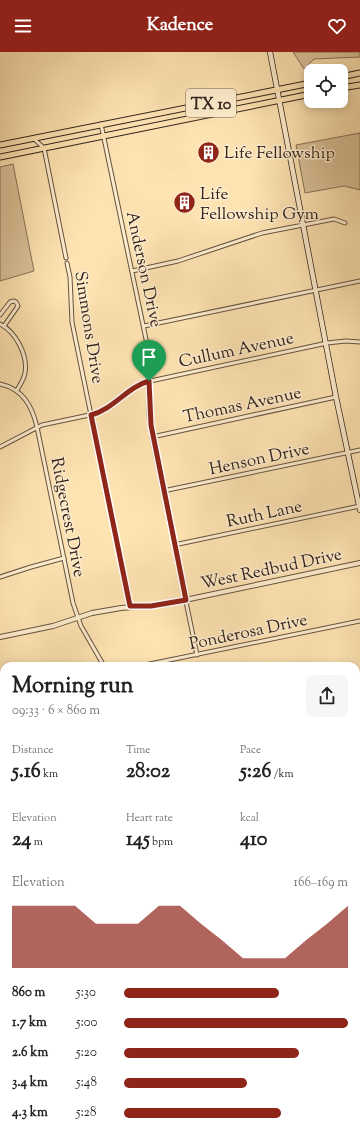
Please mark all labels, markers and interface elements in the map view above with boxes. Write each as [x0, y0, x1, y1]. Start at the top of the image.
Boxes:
text: Kadence [147, 13, 213, 39]
icon: menu [12, 15, 34, 37]
icon: heart [326, 15, 348, 37]
map controls [304, 64, 348, 108]
button: locate [304, 64, 348, 108]
road number: TX 10 [186, 89, 236, 117]
building icon: Life Fellowship [196, 139, 222, 165]
place label: Life Fellowship [224, 142, 335, 166]
place label: Life Fellowship Gym [200, 183, 319, 227]
building icon: Life Fellowship Gym [172, 190, 198, 216]
street label: Anderson Drive [119, 209, 167, 330]
street label: Simmons Drive [67, 269, 109, 385]
street label: Cullum Avenue [177, 327, 296, 375]
pin [132, 340, 166, 381]
icon: arrive [138, 346, 160, 368]
street label: Thomas Avenue [181, 382, 304, 430]
street label: Henson Drive [207, 438, 312, 482]
street label: Ridgecrest Drive [44, 455, 90, 579]
street label: Ruth Lane [224, 495, 305, 535]
street label: West Redbud Drive [199, 543, 344, 597]
street label: Ponderosa Drive [187, 609, 310, 657]
text: Morning run [12, 671, 134, 703]
button: share [306, 675, 348, 717]
text: 09:33 · 6 × 860 m [12, 702, 100, 720]
text: Distance [12, 742, 53, 758]
text: Time [126, 742, 150, 758]
text: Pace [240, 742, 261, 758]
text: 5.16 [12, 758, 41, 787]
text: 28:02 [126, 758, 170, 787]
text: 5:26 [240, 758, 271, 787]
text: km [41, 766, 58, 782]
text: /km [271, 766, 294, 782]
text: Elevation [12, 810, 57, 826]
text: Heart rate [126, 810, 173, 826]
text: kcal [240, 810, 259, 826]
text: 24 [12, 826, 31, 855]
text: 145 [126, 826, 150, 855]
text: 410 [240, 826, 267, 855]
text: m [31, 834, 43, 850]
text: bpm [150, 834, 173, 850]
text: Elevation [12, 874, 65, 892]
text: 166–169 m [294, 874, 348, 892]
text: 860 m [12, 984, 45, 1002]
text: 5:30 [76, 984, 96, 1002]
text: 1.7 km [12, 1014, 47, 1032]
text: 5:00 [76, 1014, 97, 1032]
text: 2.6 km [12, 1044, 48, 1062]
text: 5:20 [76, 1044, 97, 1062]
text: 3.4 km [12, 1074, 48, 1092]
text: 5:48 [76, 1074, 97, 1092]
text: 4.3 km [12, 1104, 48, 1122]
text: 5:28 [76, 1104, 96, 1122]

